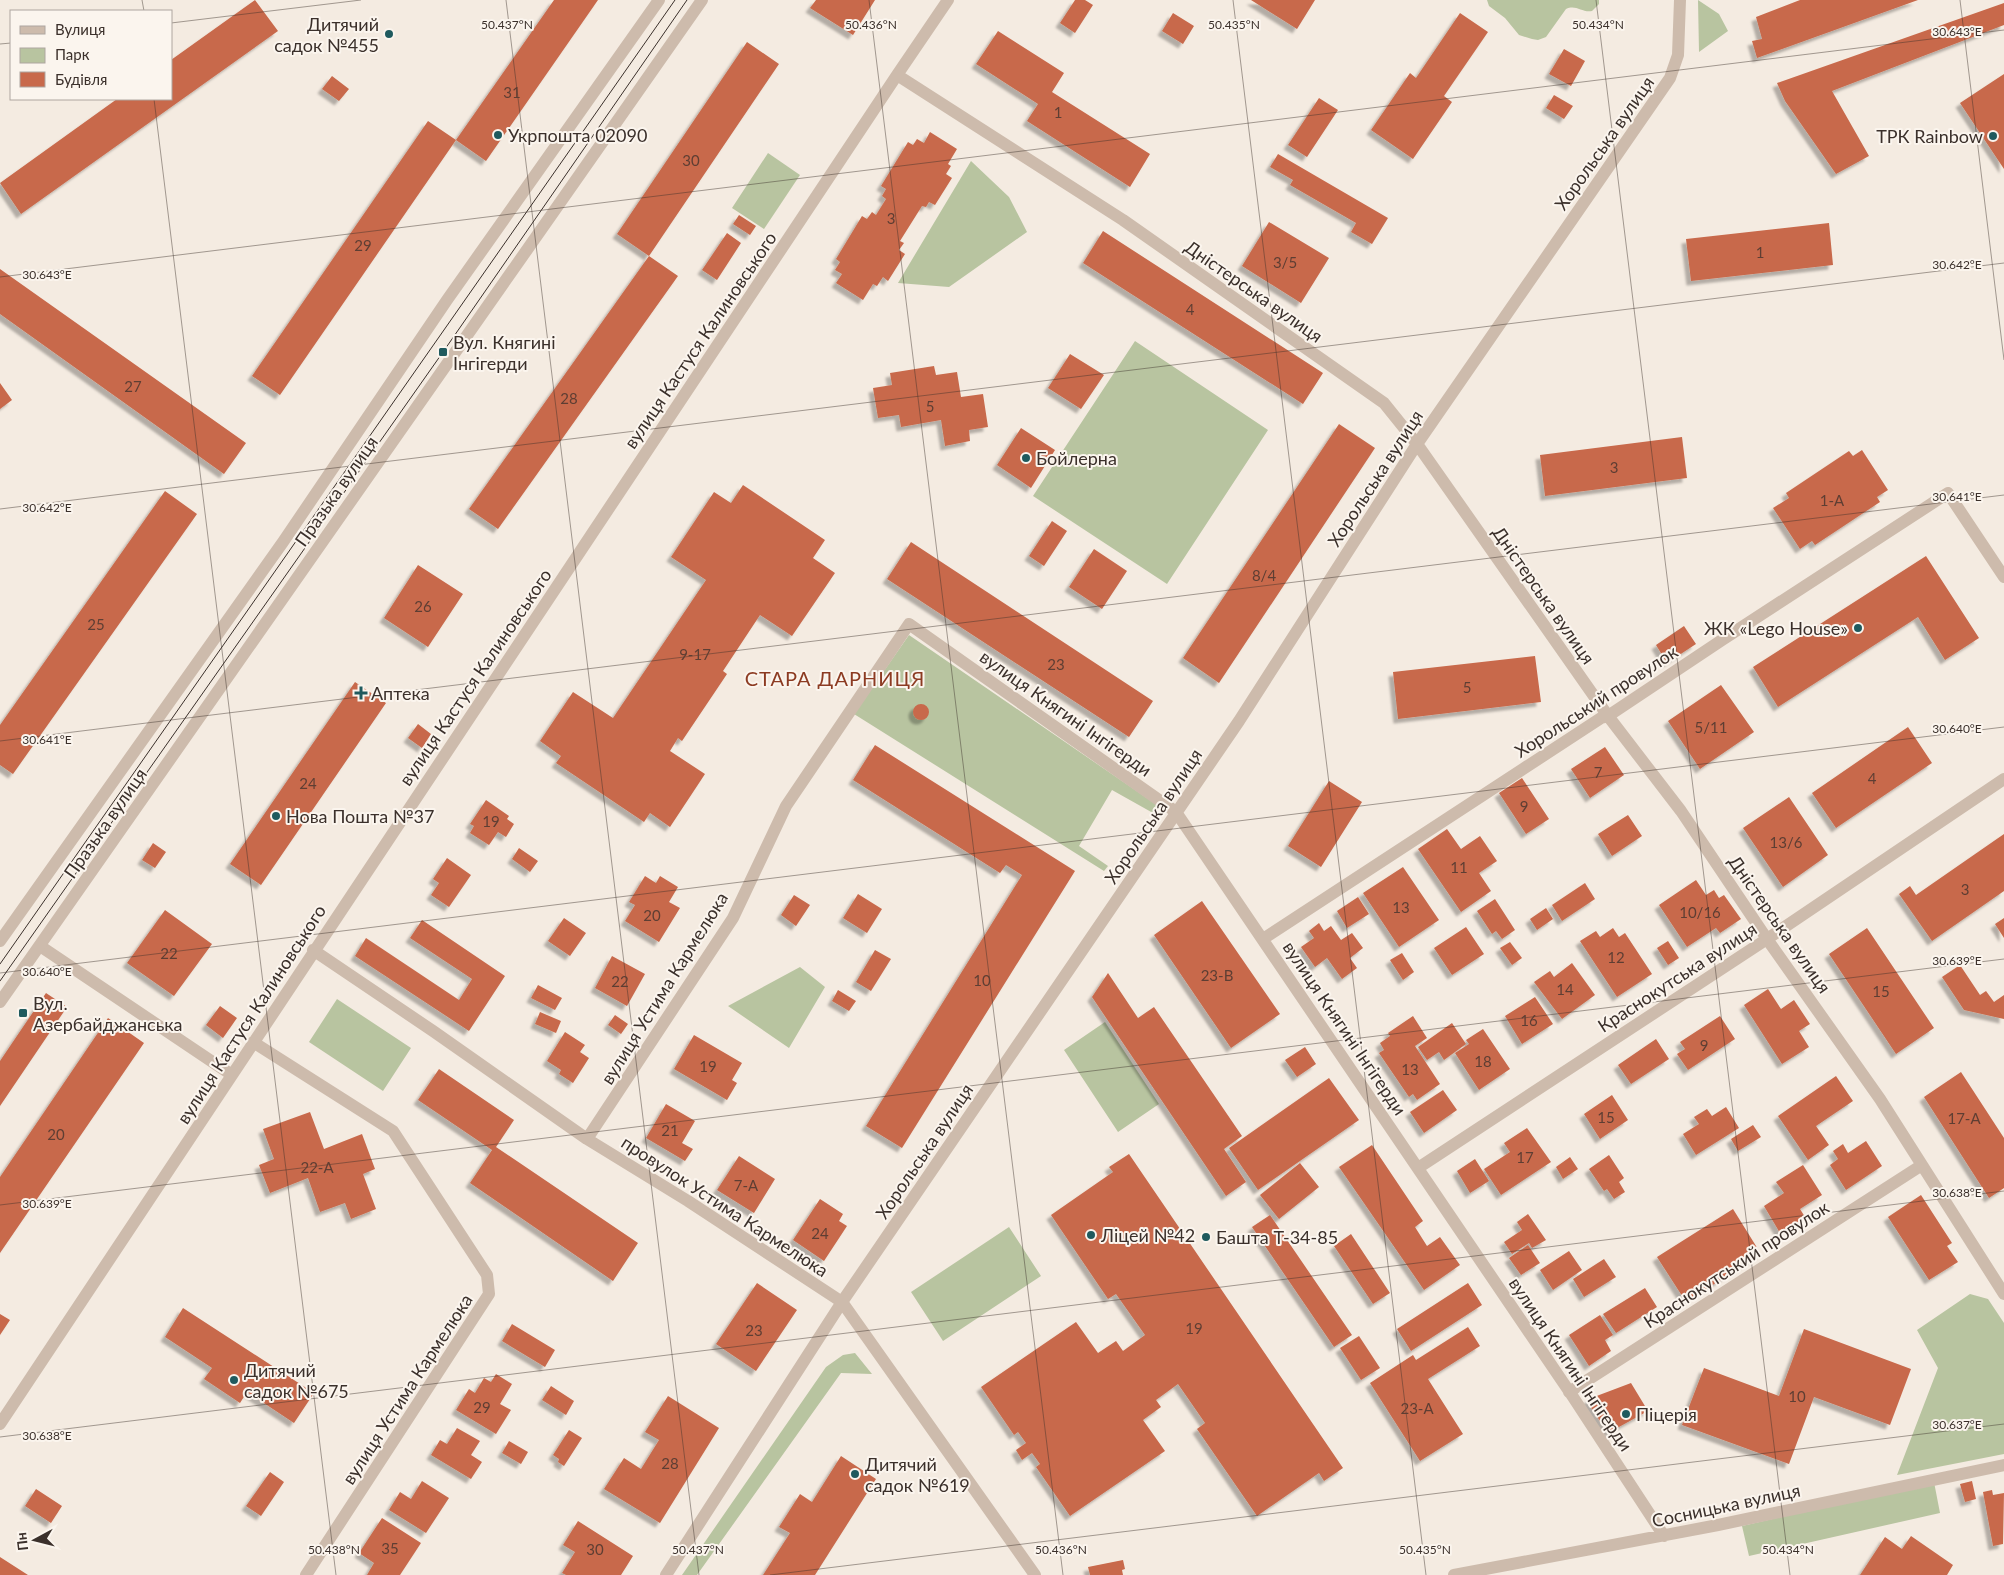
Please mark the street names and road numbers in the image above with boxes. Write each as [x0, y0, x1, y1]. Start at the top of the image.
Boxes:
street label: Хорольська вулиця [1550, 72, 1658, 214]
street label: вулиця Кастуся Калиновського [619, 227, 781, 453]
street label: Дністерська вулиця [1181, 235, 1327, 347]
street label: Хорольська вулиця [1323, 406, 1427, 550]
street label: Празька вулиця [290, 432, 382, 550]
street label: Дністерська вулиця [1488, 522, 1600, 668]
street label: вулиця Кастуся Калиновського [394, 564, 556, 790]
street label: Хорольський провулок [1510, 640, 1682, 762]
street label: вулиця Княгині Інгігерди [976, 645, 1156, 781]
street label: Хорольська вулиця [1100, 744, 1206, 888]
street label: Празька вулиця [59, 764, 151, 882]
street label: Дністерська вулиця [1724, 851, 1836, 997]
street label: вулиця Устима Кармелюка [596, 888, 732, 1088]
street label: вулиця Кастуся Калиновського [172, 900, 330, 1128]
street label: Краснокутська вулиця [1593, 917, 1761, 1037]
street label: вулиця Княгині Інгігерди [1279, 937, 1411, 1119]
street label: Хорольська вулиця [871, 1079, 977, 1223]
street label: провулок Устима Кармелюка [617, 1131, 833, 1281]
street label: Краснокутський провулок [1639, 1195, 1833, 1332]
street label: вулиця Княгині Інгігерди [1505, 1273, 1637, 1455]
street label: вулиця Устима Кармелюка [337, 1290, 477, 1488]
street label: Сосницька вулиця [1650, 1479, 1802, 1531]

